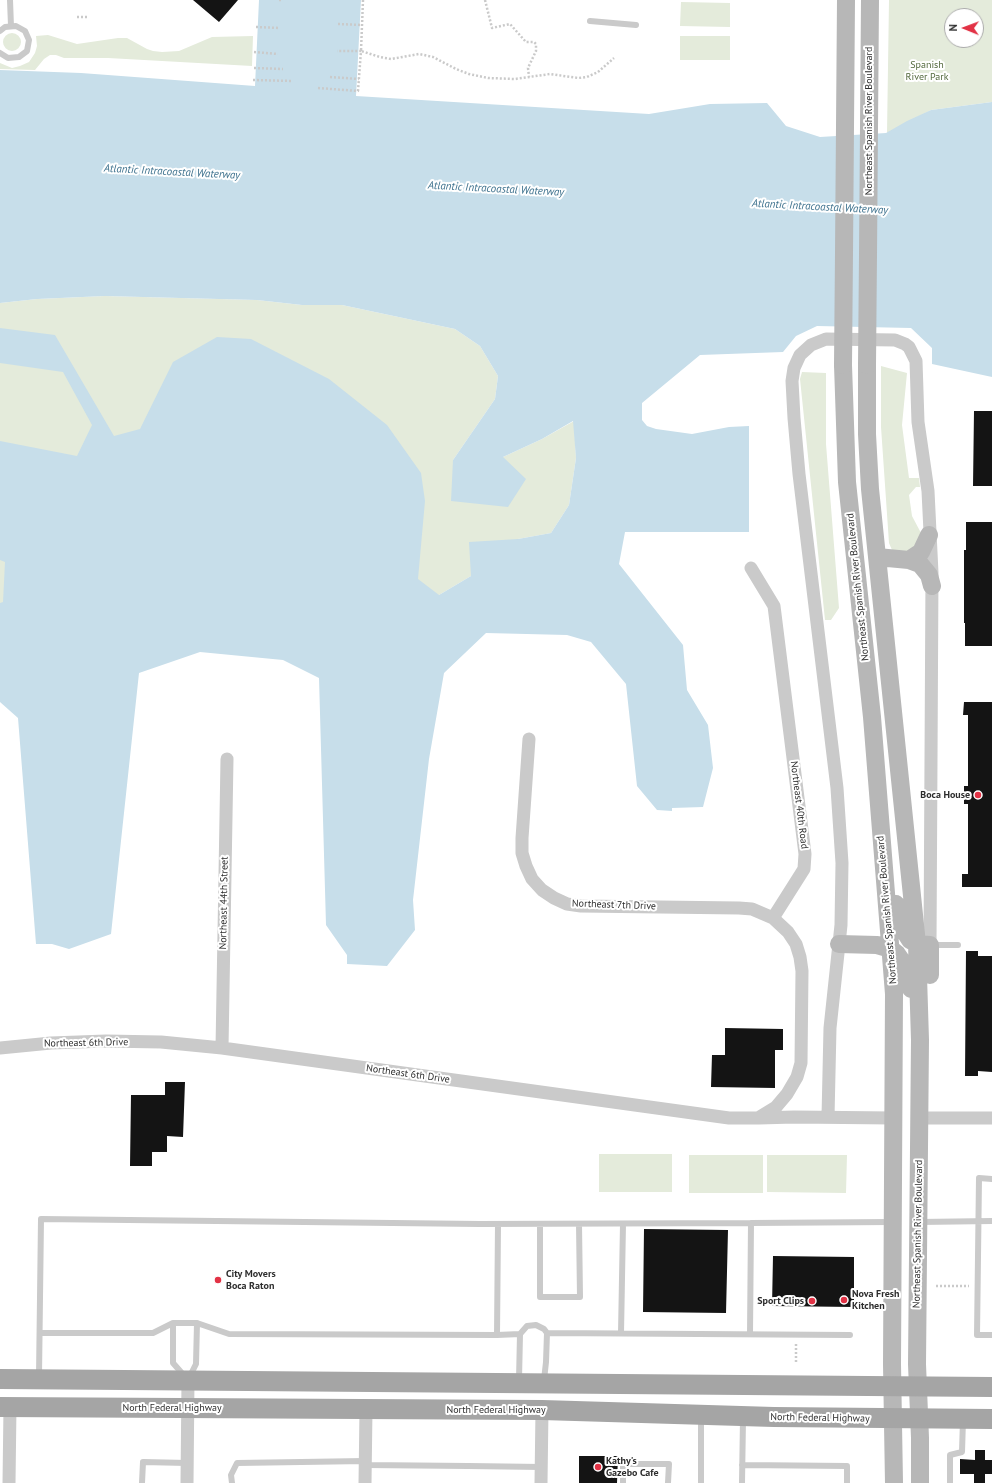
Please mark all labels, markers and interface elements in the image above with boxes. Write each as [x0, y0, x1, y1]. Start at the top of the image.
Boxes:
north arrow [944, 8, 984, 48]
text: N [946, 24, 960, 32]
street label: Northeast Spanish River Boulevard [863, 47, 875, 195]
park label: Spanish River Park [906, 59, 948, 82]
water label: Atlantic Intracoastal Waterway [104, 162, 240, 182]
water label: Atlantic Intracoastal Waterway [428, 179, 564, 199]
water label: Atlantic Intracoastal Waterway [752, 197, 888, 217]
street label: Northeast Spanish River Boulevard [844, 512, 872, 662]
street label: Northeast 40th Road [788, 760, 810, 850]
place label: Boca House [920, 789, 970, 801]
marker: Boca House [973, 790, 983, 800]
street label: Northeast Spanish River Boulevard [875, 835, 899, 985]
street label: Northeast 44th Street [217, 856, 231, 950]
street label: Northeast 7th Drive [572, 898, 656, 912]
street label: Northeast 6th Drive [44, 1036, 128, 1050]
street label: Northeast 6th Drive [365, 1062, 451, 1086]
street label: Northeast Spanish River Boulevard [911, 1160, 925, 1308]
place label: City Movers Boca Raton [226, 1268, 276, 1292]
marker: City Movers Boca Raton [213, 1275, 223, 1285]
place label: Nova Fresh Kitchen [852, 1288, 899, 1312]
place label: Sport Clips [757, 1295, 804, 1307]
marker: Nova Fresh Kitchen [839, 1295, 849, 1305]
marker: Sport Clips [807, 1296, 817, 1306]
street label: North Federal Highway [122, 1402, 222, 1414]
street label: North Federal Highway [446, 1404, 546, 1416]
street label: North Federal Highway [770, 1411, 870, 1425]
place label: Kathy's Gazebo Cafe [606, 1455, 659, 1478]
marker: Kathy's Gazebo Cafe [593, 1462, 603, 1472]

